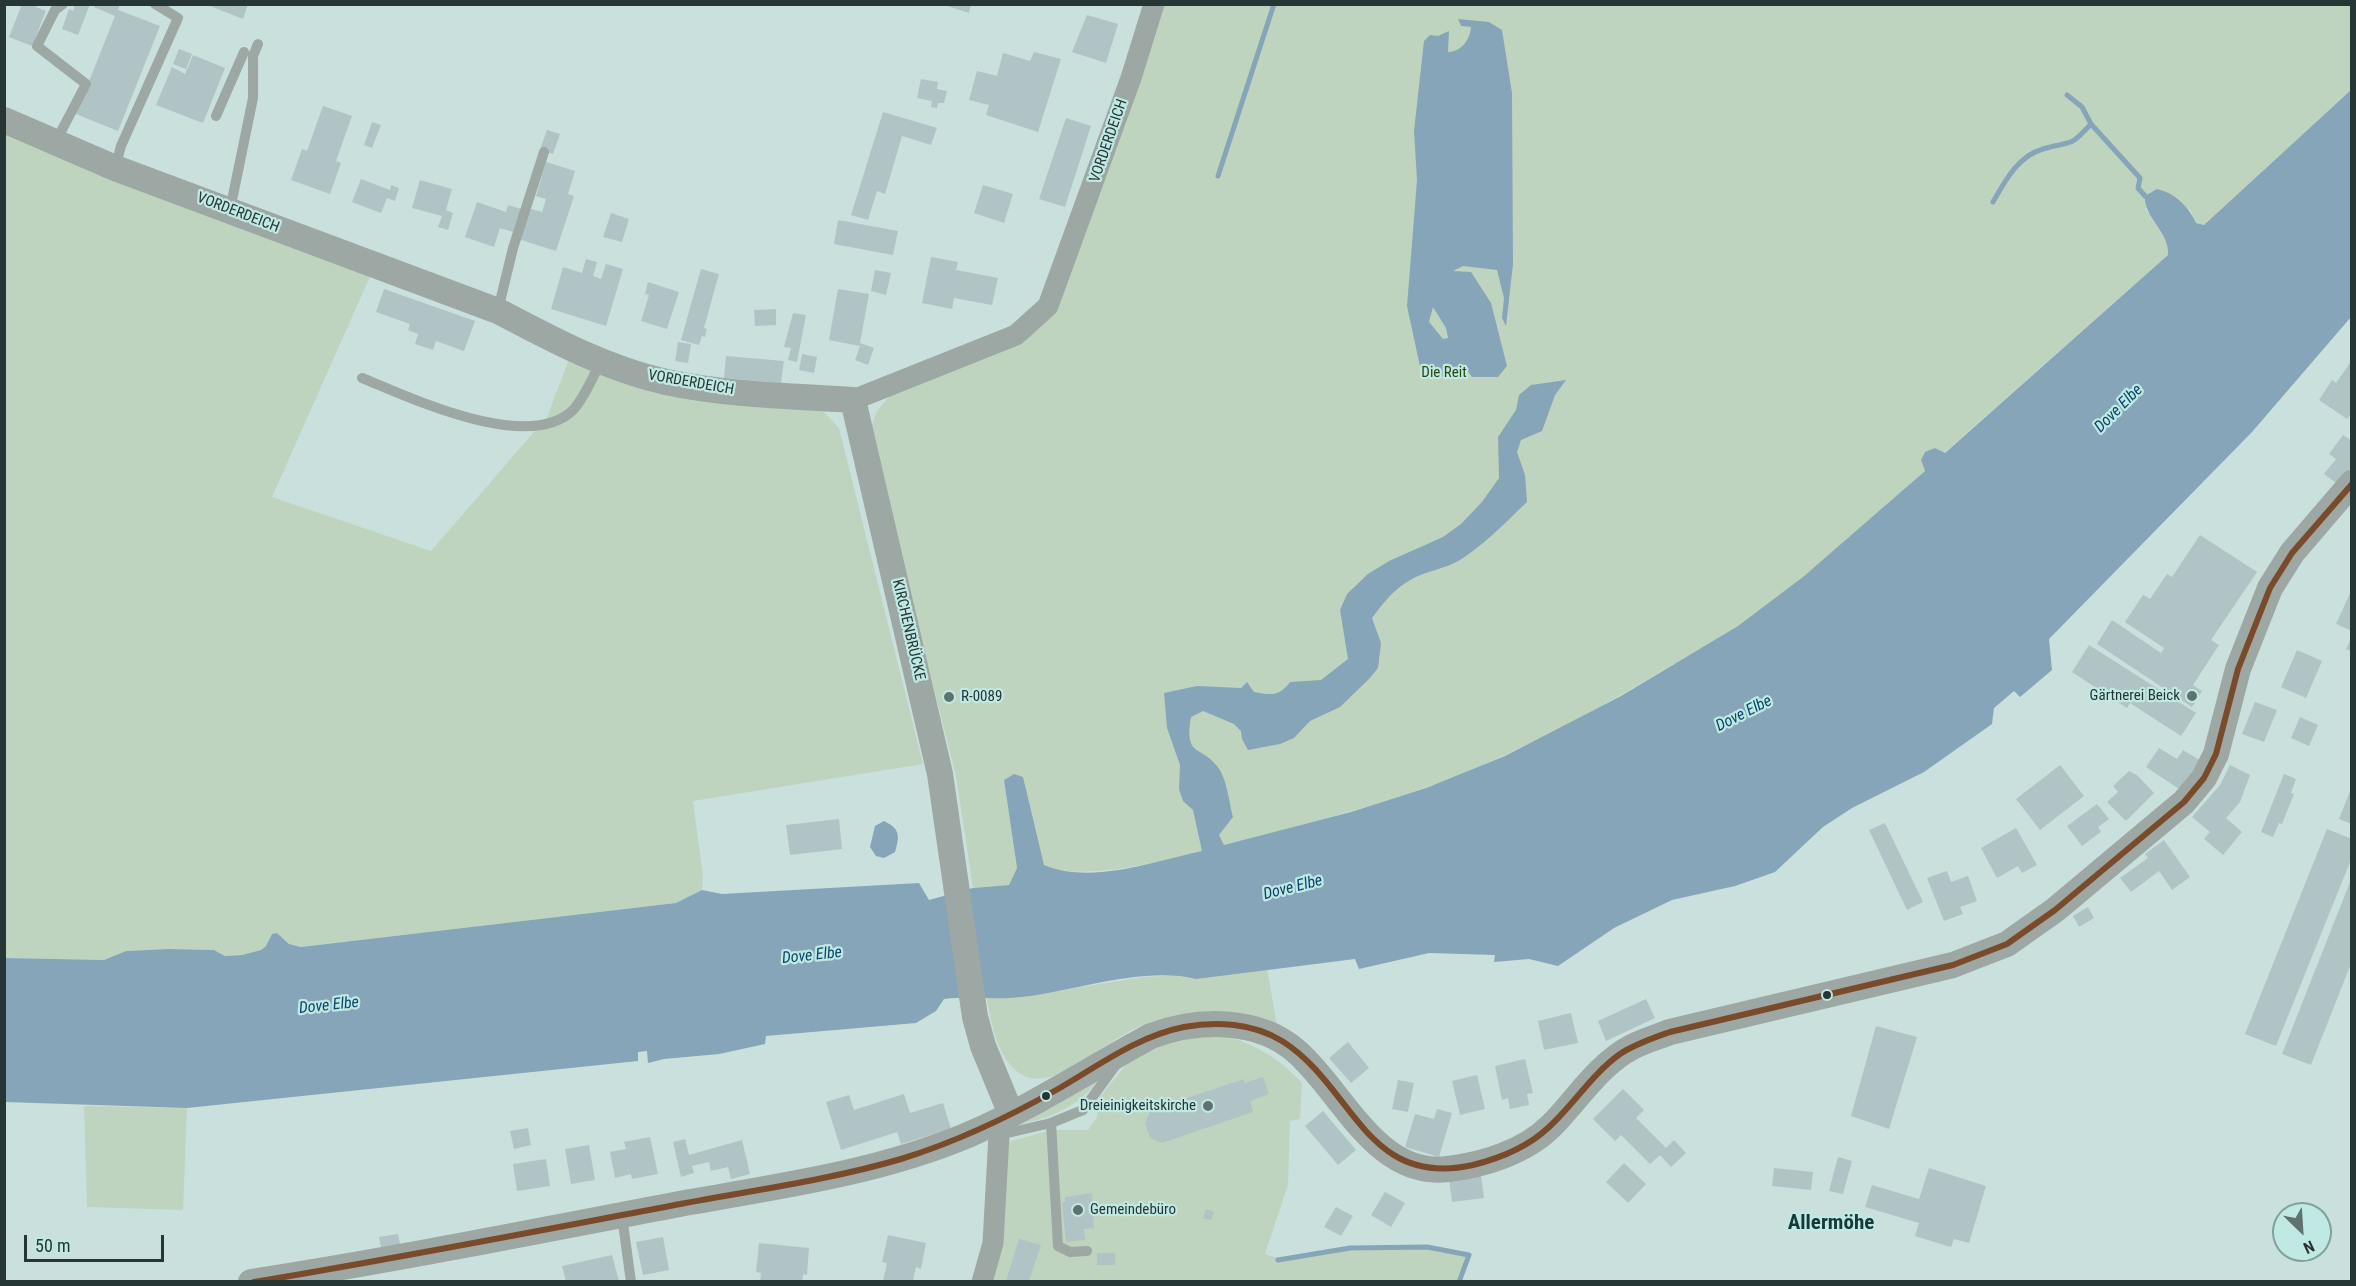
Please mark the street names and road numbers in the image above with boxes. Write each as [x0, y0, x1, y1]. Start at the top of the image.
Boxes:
street label: VORDERDEICH [1086, 97, 1132, 185]
street label: VORDERDEICH [194, 189, 282, 237]
street label: VORDERDEICH [647, 367, 735, 399]
street label: KIRCHENBRÜCKE [888, 578, 928, 682]

